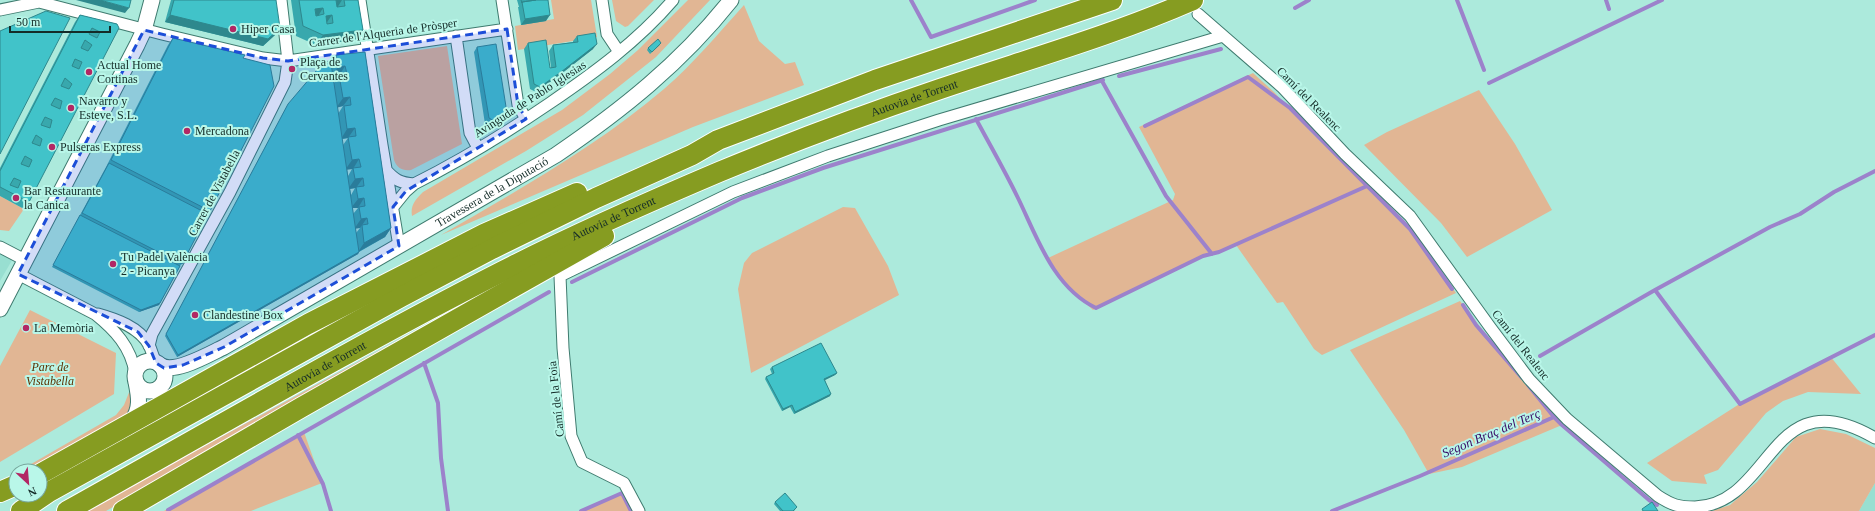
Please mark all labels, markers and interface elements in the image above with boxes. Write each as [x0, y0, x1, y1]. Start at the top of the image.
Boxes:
scale bar [10, 8, 110, 34]
text: 50 m [16, 15, 41, 29]
street label: Carrer de l'Alqueria de Pròsper [308, 16, 458, 50]
place label: Hiper Casa [241, 22, 295, 36]
marker: Hiper Casa [228, 24, 238, 34]
place label: Plaça de Cervantes [300, 55, 348, 83]
street label: Avinguda de Pablo Iglesias [471, 57, 589, 140]
place label: Actual Home Cortinas [97, 58, 161, 86]
marker: Plaça de Cervantes [287, 64, 297, 74]
street label: Camí del Realenc [1274, 64, 1344, 134]
marker: Actual Home Cortinas [84, 67, 94, 77]
street label: Autovia de Torrent [869, 76, 960, 120]
place label: Navarro y Esteve, S.L. [79, 94, 137, 122]
marker: Navarro y Esteve, S.L. [66, 103, 76, 113]
place label: Mercadona [195, 124, 250, 138]
marker: Mercadona [182, 126, 192, 136]
place label: Pulseras Express [60, 140, 141, 154]
marker: Pulseras Express [47, 142, 57, 152]
street label: Carrer de Vistabella [185, 147, 243, 239]
street label: Travessera de la Diputació [433, 154, 551, 230]
place label: Bar Restaurante la Canica [24, 184, 101, 212]
marker: Bar Restaurante la Canica [11, 193, 21, 203]
street label: Autovia de Torrent [569, 193, 658, 243]
place label: Tu Padel València 2 - Picanya [121, 250, 208, 278]
marker: Tu Padel València 2 - Picanya [108, 259, 118, 269]
street label: Camí del Realenc [1489, 307, 1553, 383]
place label: Clandestine Box [203, 308, 283, 322]
marker: Clandestine Box [190, 310, 200, 320]
place label: La Memòria [34, 321, 94, 335]
marker: La Memòria [21, 323, 31, 333]
street label: Autovia de Torrent [282, 338, 369, 394]
park label: Parc de Vistabella [26, 360, 74, 388]
street label: Camí de la Foia [545, 360, 567, 438]
water label: Segon Braç del Terç [1440, 405, 1543, 460]
north arrow [8, 463, 48, 503]
text: N [26, 485, 39, 499]

